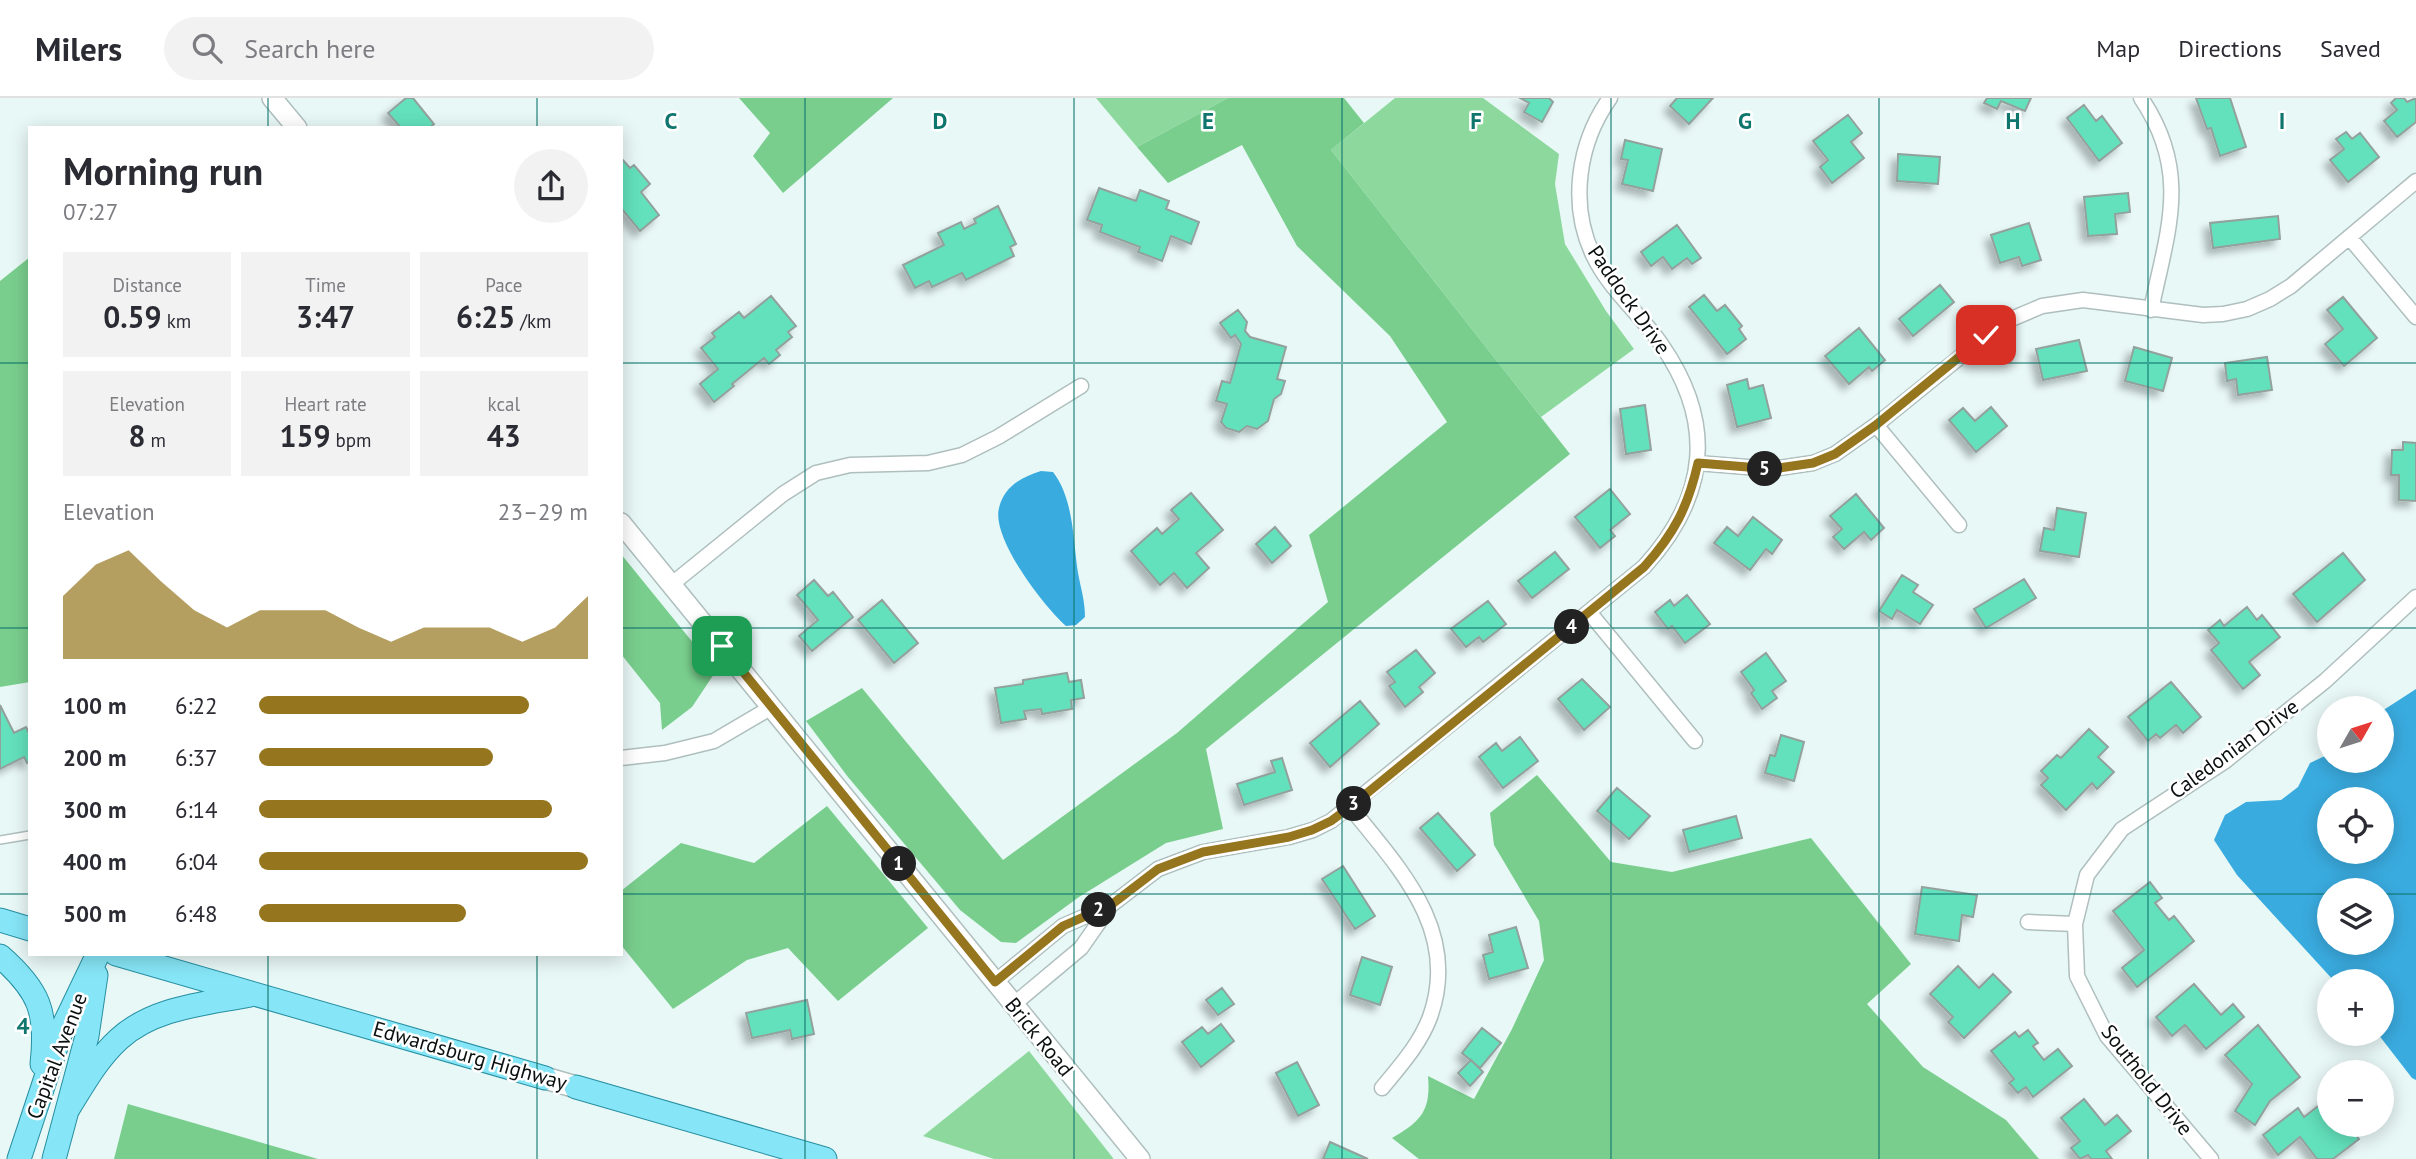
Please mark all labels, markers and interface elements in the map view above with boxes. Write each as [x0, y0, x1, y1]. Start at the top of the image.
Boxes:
search box [164, 17, 654, 80]
text: Milers [35, 27, 122, 70]
icon: search [188, 29, 226, 67]
text: Search here [244, 32, 375, 65]
text: Map [2096, 33, 2140, 64]
text: Directions [2178, 33, 2282, 64]
text: Saved [2320, 33, 2381, 64]
text: C [665, 106, 678, 135]
text: D [933, 106, 947, 135]
text: E [1202, 106, 1214, 135]
text: F [1470, 106, 1482, 135]
text: G [1738, 106, 1752, 135]
text: H [2006, 106, 2020, 135]
text: I [2279, 106, 2285, 135]
text: Morning run [63, 146, 263, 195]
button: share [514, 149, 588, 223]
text: 07:27 [63, 197, 118, 226]
street label: Paddock Drive [1582, 240, 1677, 359]
text: Distance [112, 273, 182, 297]
text: Time [305, 273, 346, 297]
text: Pace [485, 273, 522, 297]
text: 0.59 [103, 297, 162, 336]
text: 3:47 [296, 297, 355, 336]
text: 6:25 [456, 297, 515, 336]
pin [1956, 305, 2016, 365]
text: km [162, 309, 191, 333]
text: /km [515, 309, 552, 333]
icon: check [1967, 316, 2005, 354]
text: Elevation [109, 392, 185, 416]
text: Heart rate [284, 392, 367, 416]
text: kcal [488, 392, 520, 416]
text: 8 [128, 416, 145, 455]
text: 159 [279, 416, 330, 455]
text: 43 [487, 416, 521, 455]
text: m [145, 428, 166, 452]
text: bpm [330, 428, 372, 452]
pin: 5 [1748, 452, 1782, 486]
text: 5 [1759, 456, 1770, 480]
text: Elevation [63, 497, 155, 526]
text: 23–29 m [498, 497, 588, 526]
pin: 4 [1554, 610, 1590, 644]
text: 4 [1566, 614, 1577, 638]
pin [692, 616, 752, 676]
icon: arrive [703, 627, 741, 665]
text: 100 m [63, 691, 126, 720]
text: 6:22 [175, 691, 218, 720]
street label: Caledonian Drive [2164, 693, 2304, 805]
north arrow [2317, 696, 2394, 774]
map controls [2317, 696, 2394, 1137]
text: 200 m [63, 743, 126, 772]
text: 6:37 [175, 743, 218, 772]
pin: 3 [1336, 786, 1372, 822]
button: locate [2317, 787, 2394, 864]
text: 3 [1348, 791, 1359, 815]
text: 300 m [63, 795, 126, 824]
text: 6:14 [175, 795, 218, 824]
pin: 1 [881, 846, 916, 882]
text: 400 m [63, 847, 126, 876]
text: 6:04 [175, 847, 218, 876]
text: 1 [893, 851, 904, 875]
button: layers [2317, 878, 2394, 955]
pin: 2 [1082, 892, 1116, 928]
text: 2 [1093, 897, 1104, 921]
text: 500 m [63, 899, 126, 928]
text: 6:48 [175, 899, 218, 928]
button: + [2317, 969, 2394, 1046]
street label: Capital Avenue [20, 989, 93, 1123]
street label: Brick Road [999, 992, 1079, 1082]
text: 4 [16, 1011, 30, 1040]
street label: Edwardsburg Highway [370, 1015, 570, 1096]
street label: Southold Drive [2096, 1019, 2199, 1141]
button: − [2317, 1060, 2394, 1137]

